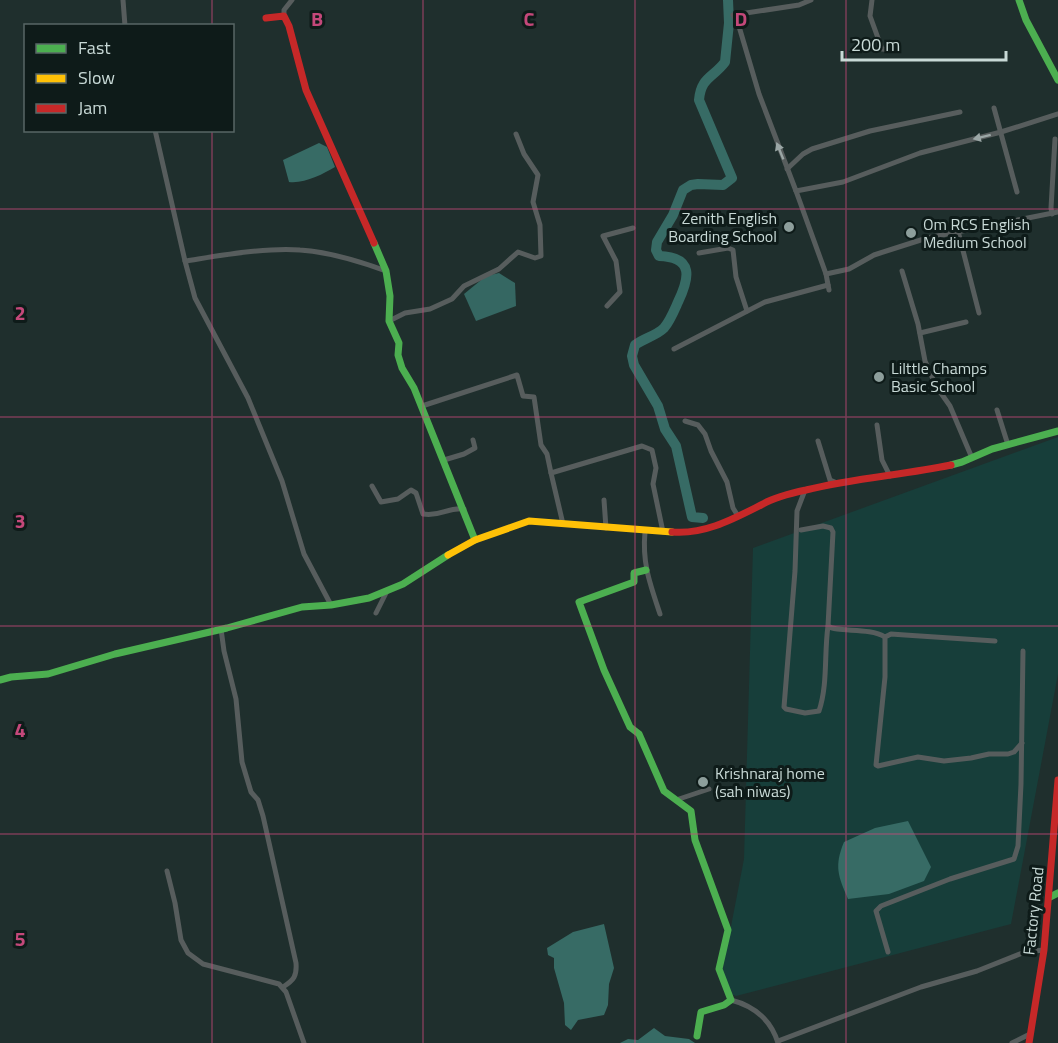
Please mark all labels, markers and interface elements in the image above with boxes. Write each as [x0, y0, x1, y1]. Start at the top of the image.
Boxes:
text: B [311, 3, 323, 34]
text: C [524, 3, 535, 34]
text: D [735, 3, 747, 34]
legend [24, 24, 234, 132]
scale bar [842, 24, 1006, 62]
text: 200 m [851, 31, 900, 58]
text: Fast [78, 34, 111, 61]
text: Slow [78, 64, 115, 91]
text: Jam [78, 94, 107, 121]
one-way arrow [973, 133, 991, 143]
one-way arrow [775, 142, 785, 160]
place label: Zenith English Boarding School [668, 206, 777, 248]
place label: Om RCS English Medium School [923, 212, 1030, 254]
marker: Zenith English Boarding School [782, 220, 796, 234]
marker: Om RCS English Medium School [904, 226, 918, 240]
text: 2 [14, 297, 26, 328]
place label: Lilttle Champs Basic School [891, 356, 987, 398]
marker: Lilttle Champs Basic School [872, 370, 886, 384]
text: 3 [14, 505, 26, 536]
text: 4 [14, 714, 26, 745]
place label: Krishnaraj home (sah niwas) [715, 761, 825, 803]
marker: Krishnaraj home (sah niwas) [696, 775, 710, 789]
street label: Factory Road [1016, 866, 1050, 956]
text: 5 [14, 923, 26, 954]

